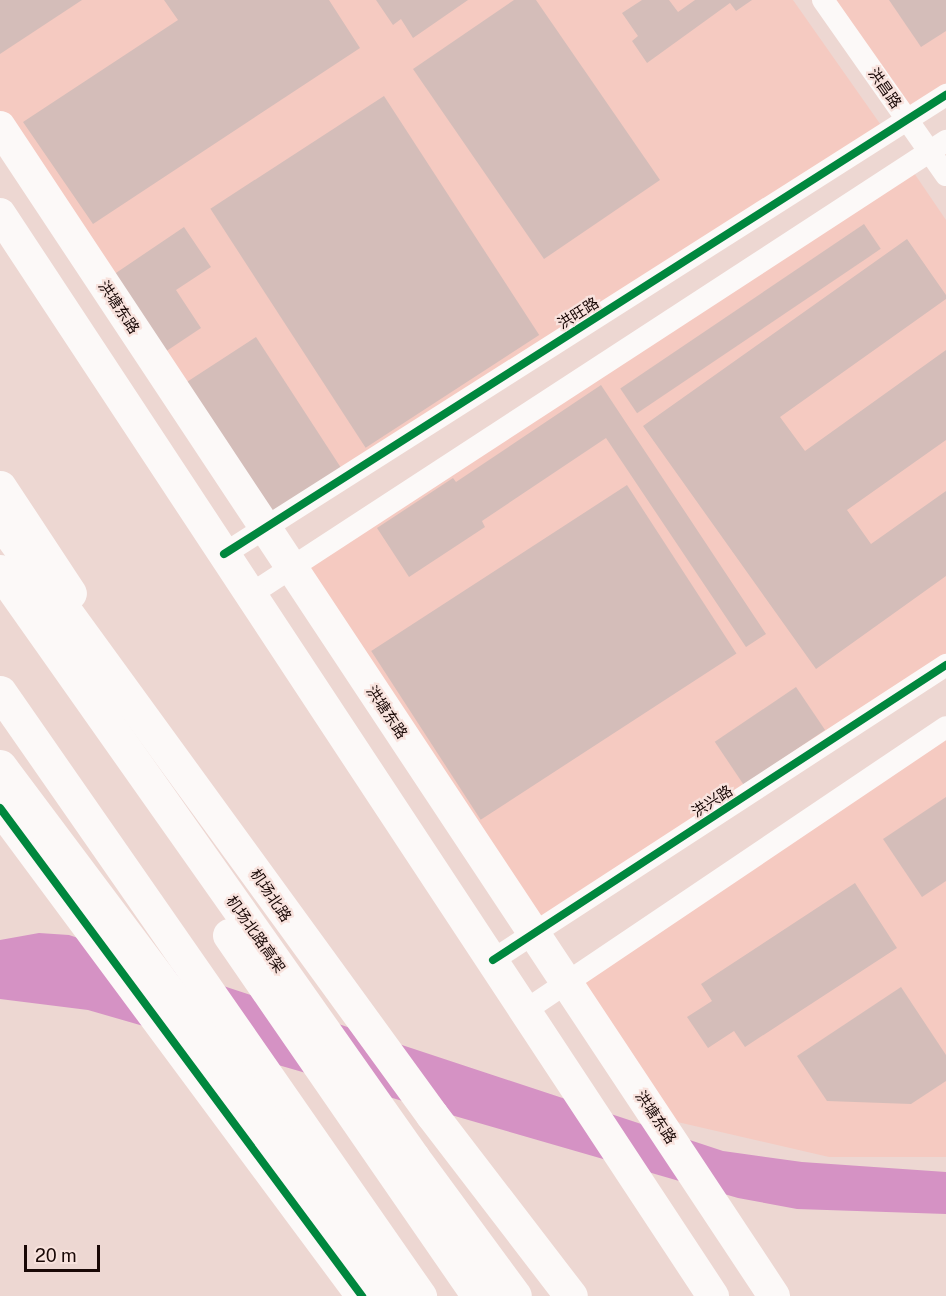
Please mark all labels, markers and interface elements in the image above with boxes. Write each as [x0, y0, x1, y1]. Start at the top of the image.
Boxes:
street label: 洪昌路 [865, 64, 905, 112]
street label: 洪塘东路 [95, 277, 143, 337]
street label: 洪旺路 [554, 293, 602, 333]
street label: 洪塘东路 [363, 682, 411, 742]
street label: 洪兴路 [688, 781, 736, 821]
street label: 机场北路 [247, 865, 295, 925]
street label: 机场北路高架 [223, 892, 289, 976]
street label: 洪塘东路 [632, 1087, 680, 1147]
scale bar [27, 1233, 104, 1271]
text: 20 m [35, 1245, 77, 1266]

